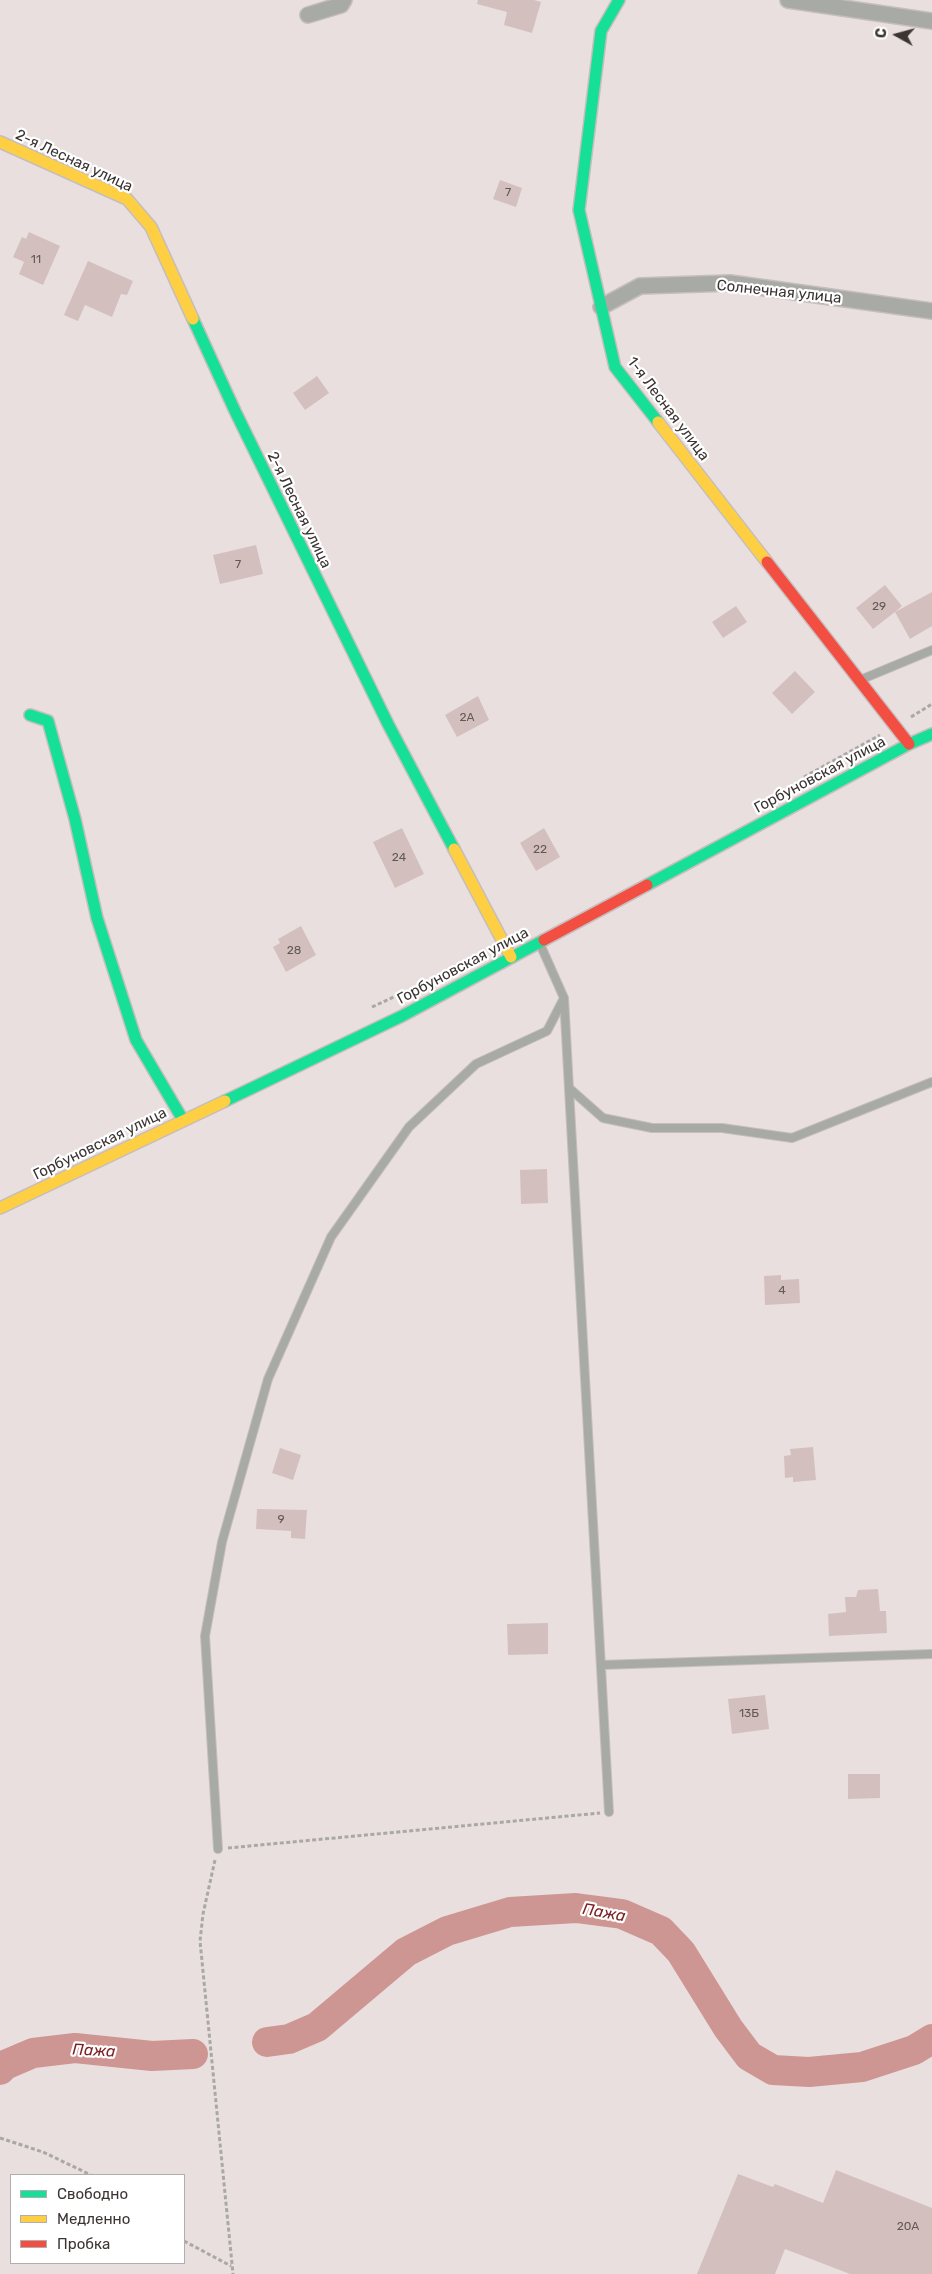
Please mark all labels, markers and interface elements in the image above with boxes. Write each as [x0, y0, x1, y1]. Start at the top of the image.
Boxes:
north arrow [872, 10, 922, 60]
text: С [873, 27, 891, 39]
street label: 2-я Лесная улица [13, 126, 135, 196]
house number: 7 [505, 186, 511, 200]
house number: 11 [31, 253, 41, 267]
street label: Солнечная улица [716, 276, 842, 308]
street label: 1-я Лесная улица [623, 354, 713, 464]
street label: 2-я Лесная улица [263, 449, 335, 571]
house number: 7 [235, 558, 241, 572]
house number: 29 [872, 600, 886, 614]
house number: 2А [459, 711, 475, 725]
street label: Горбуновская улица [751, 733, 889, 817]
house number: 22 [533, 843, 547, 857]
house number: 24 [392, 851, 406, 865]
street label: Горбуновская улица [394, 924, 532, 1008]
house number: 28 [287, 944, 301, 958]
street label: Горбуновская улица [30, 1104, 170, 1184]
house number: 4 [778, 1284, 786, 1298]
house number: 9 [277, 1513, 285, 1527]
house number: 13Б [739, 1707, 759, 1721]
water label: Пажа [581, 1900, 627, 1926]
water label: Пажа [72, 2040, 116, 2062]
legend [10, 2174, 185, 2264]
text: Свободно [57, 2185, 128, 2203]
text: Медленно [57, 2210, 130, 2228]
house number: 20А [897, 2220, 919, 2234]
text: Пробка [57, 2235, 110, 2253]

